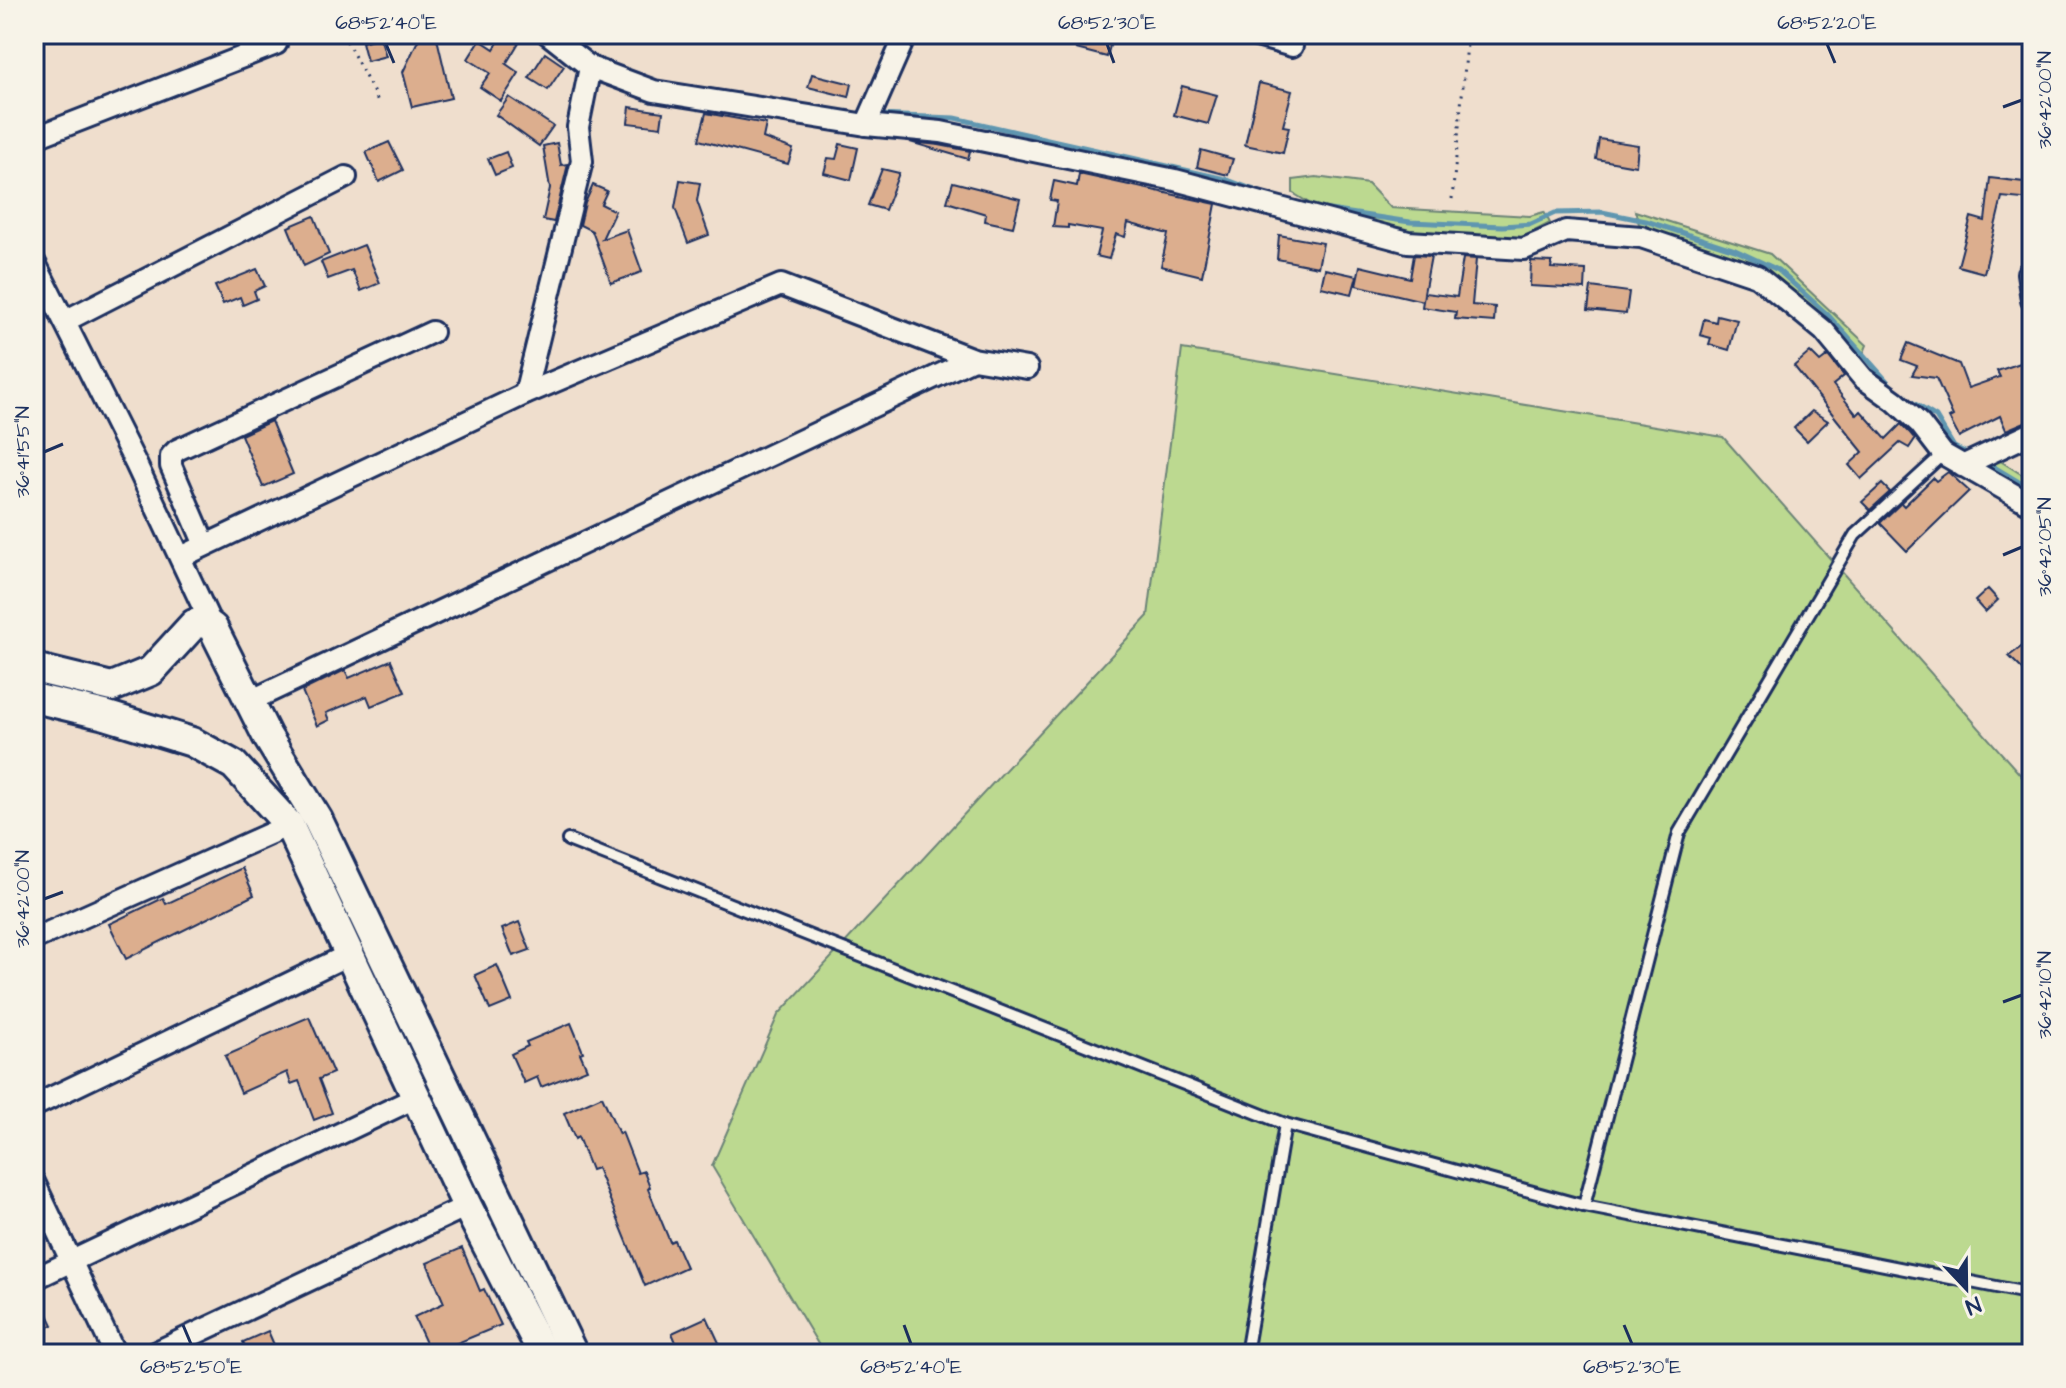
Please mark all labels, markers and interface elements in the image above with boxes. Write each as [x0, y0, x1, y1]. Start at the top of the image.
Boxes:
text: 68°52'40"E [335, 9, 437, 37]
text: 68°52'30"E [1058, 9, 1156, 37]
text: 68°52'20"E [1777, 9, 1877, 37]
text: 36°42'00"N [2031, 51, 2059, 149]
text: 36°41'55"N [9, 406, 37, 498]
text: 36°42'05"N [2031, 497, 2059, 597]
text: 36°42'00"N [9, 850, 37, 948]
text: 36°42'10"N [2031, 951, 2059, 1039]
north arrow [1926, 1248, 2006, 1328]
text: N [1961, 1288, 1985, 1322]
text: 68°52'50"E [140, 1353, 242, 1381]
text: 68°52'40"E [860, 1353, 962, 1381]
text: 68°52'30"E [1583, 1353, 1681, 1381]

